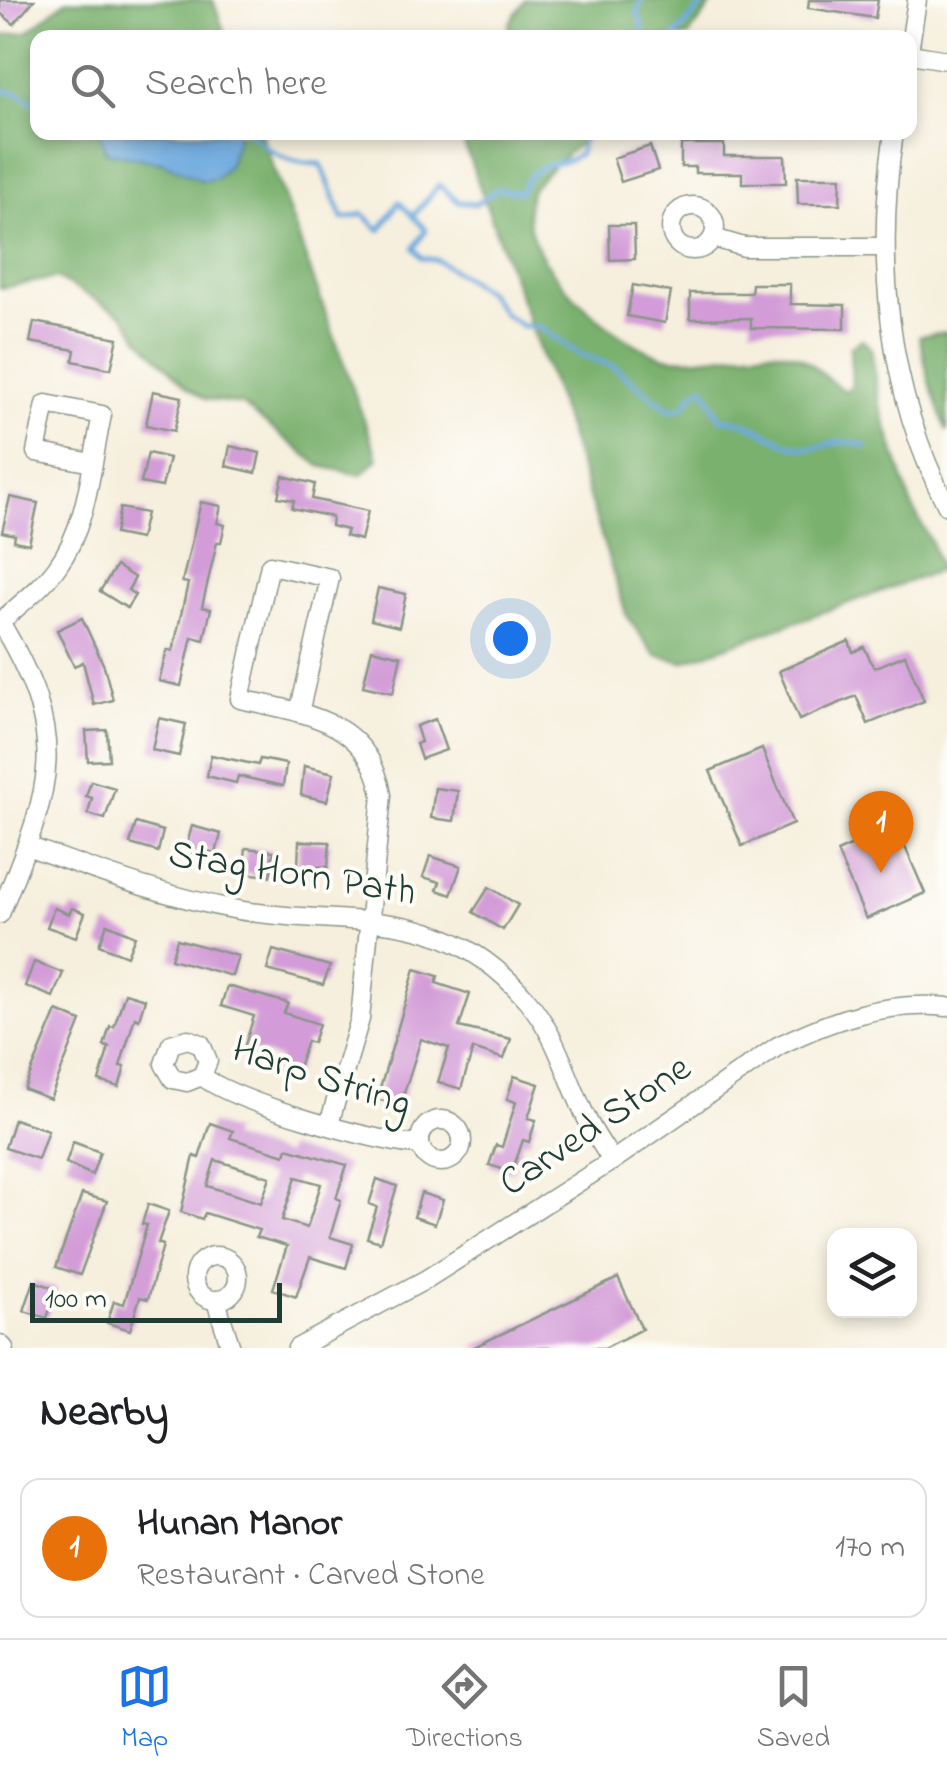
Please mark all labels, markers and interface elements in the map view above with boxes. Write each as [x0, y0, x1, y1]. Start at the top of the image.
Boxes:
search box [30, 30, 917, 140]
text: Search here [145, 57, 327, 113]
icon: search [65, 58, 120, 113]
your location [485, 613, 536, 664]
pin: 1 [848, 790, 914, 873]
street label: Stag Horn Path [164, 826, 420, 924]
street label: Harp String [224, 1021, 418, 1135]
street label: Carved Stone [488, 1041, 704, 1213]
map controls [827, 1228, 917, 1318]
button: layers [827, 1228, 917, 1318]
scale bar [30, 1278, 282, 1322]
text: 100 m [45, 1280, 107, 1321]
text: Nearby [40, 1383, 168, 1444]
text: Hunan Manor [137, 1497, 342, 1553]
text: 1 [69, 1525, 80, 1572]
text: 170 m [835, 1525, 905, 1572]
text: Restaurant · Carved Stone [137, 1553, 485, 1600]
tab: Map [117, 1659, 172, 1760]
tab: Directions [406, 1659, 523, 1760]
tab: Saved [757, 1659, 830, 1760]

